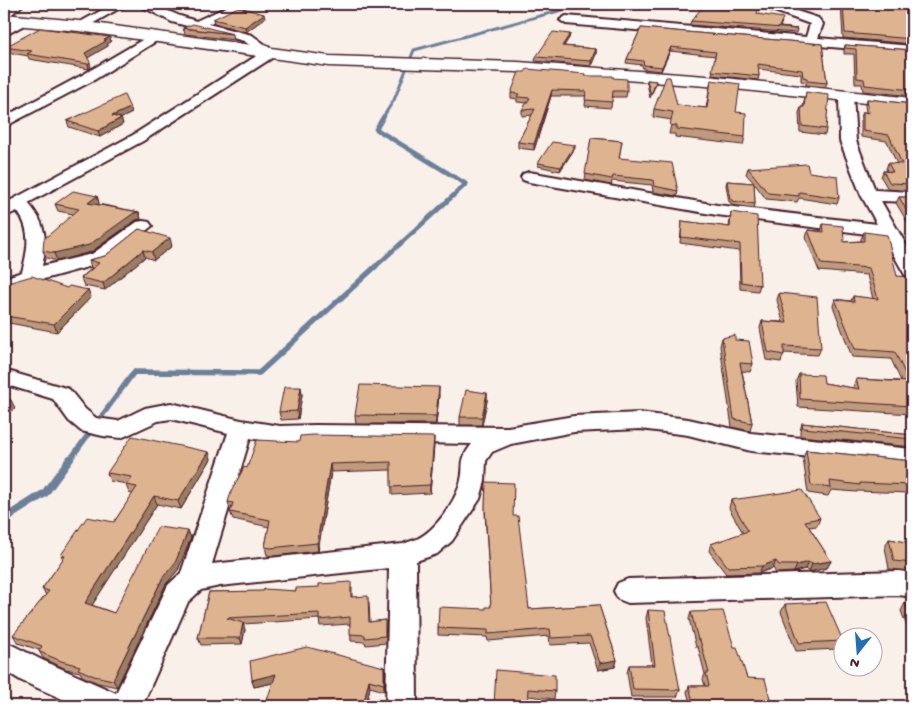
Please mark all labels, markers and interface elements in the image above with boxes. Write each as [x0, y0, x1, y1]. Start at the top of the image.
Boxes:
north arrow [834, 628, 884, 678]
text: N [848, 653, 862, 672]

